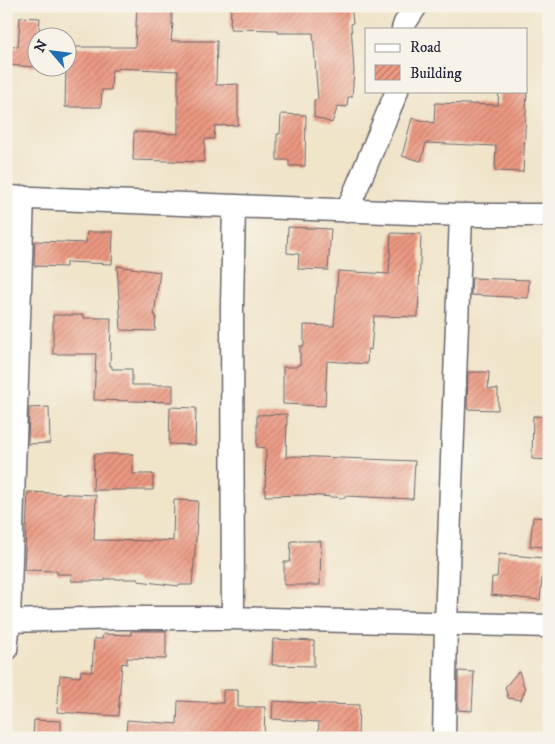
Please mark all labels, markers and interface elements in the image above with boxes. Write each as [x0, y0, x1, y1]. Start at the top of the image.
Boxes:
north arrow [28, 28, 78, 78]
legend [365, 28, 528, 92]
text: N [31, 37, 52, 56]
text: Road [410, 38, 442, 57]
text: Building [410, 64, 462, 83]

